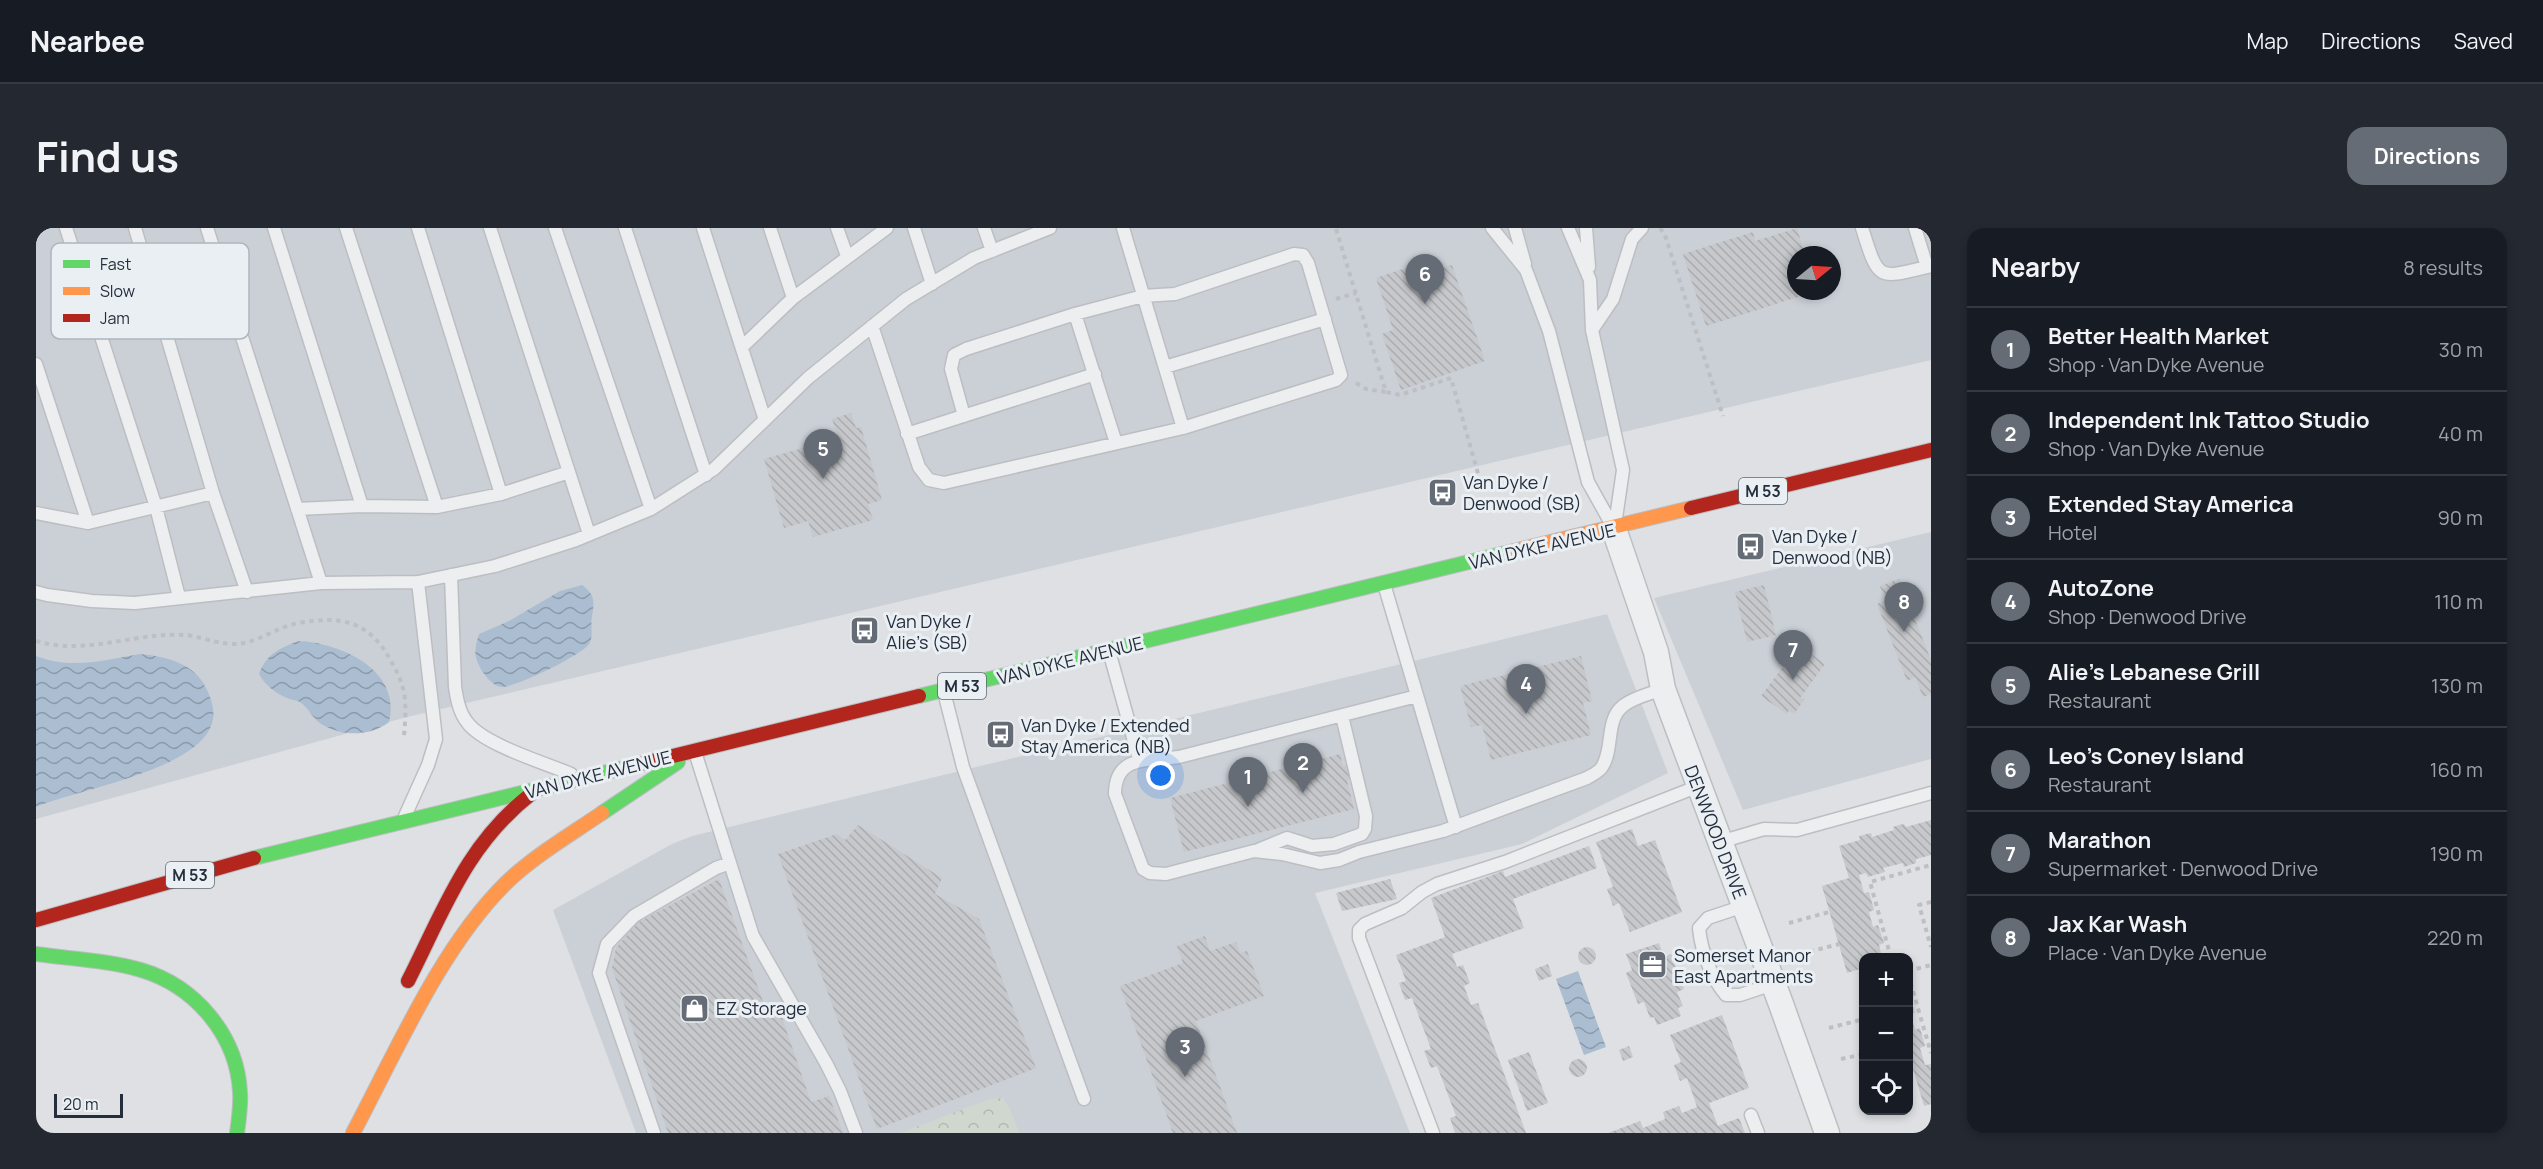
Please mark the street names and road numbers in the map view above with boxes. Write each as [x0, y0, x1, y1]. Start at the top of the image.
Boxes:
road number: M 53 [1739, 478, 1787, 504]
street label: VAN DYKE AVENUE [1466, 517, 1618, 575]
street label: VAN DYKE AVENUE [995, 630, 1145, 690]
road number: M 53 [938, 673, 986, 699]
street label: VAN DYKE AVENUE [523, 744, 673, 804]
street label: DENWOOD DRIVE [1679, 762, 1753, 902]
road number: M 53 [166, 862, 214, 888]

